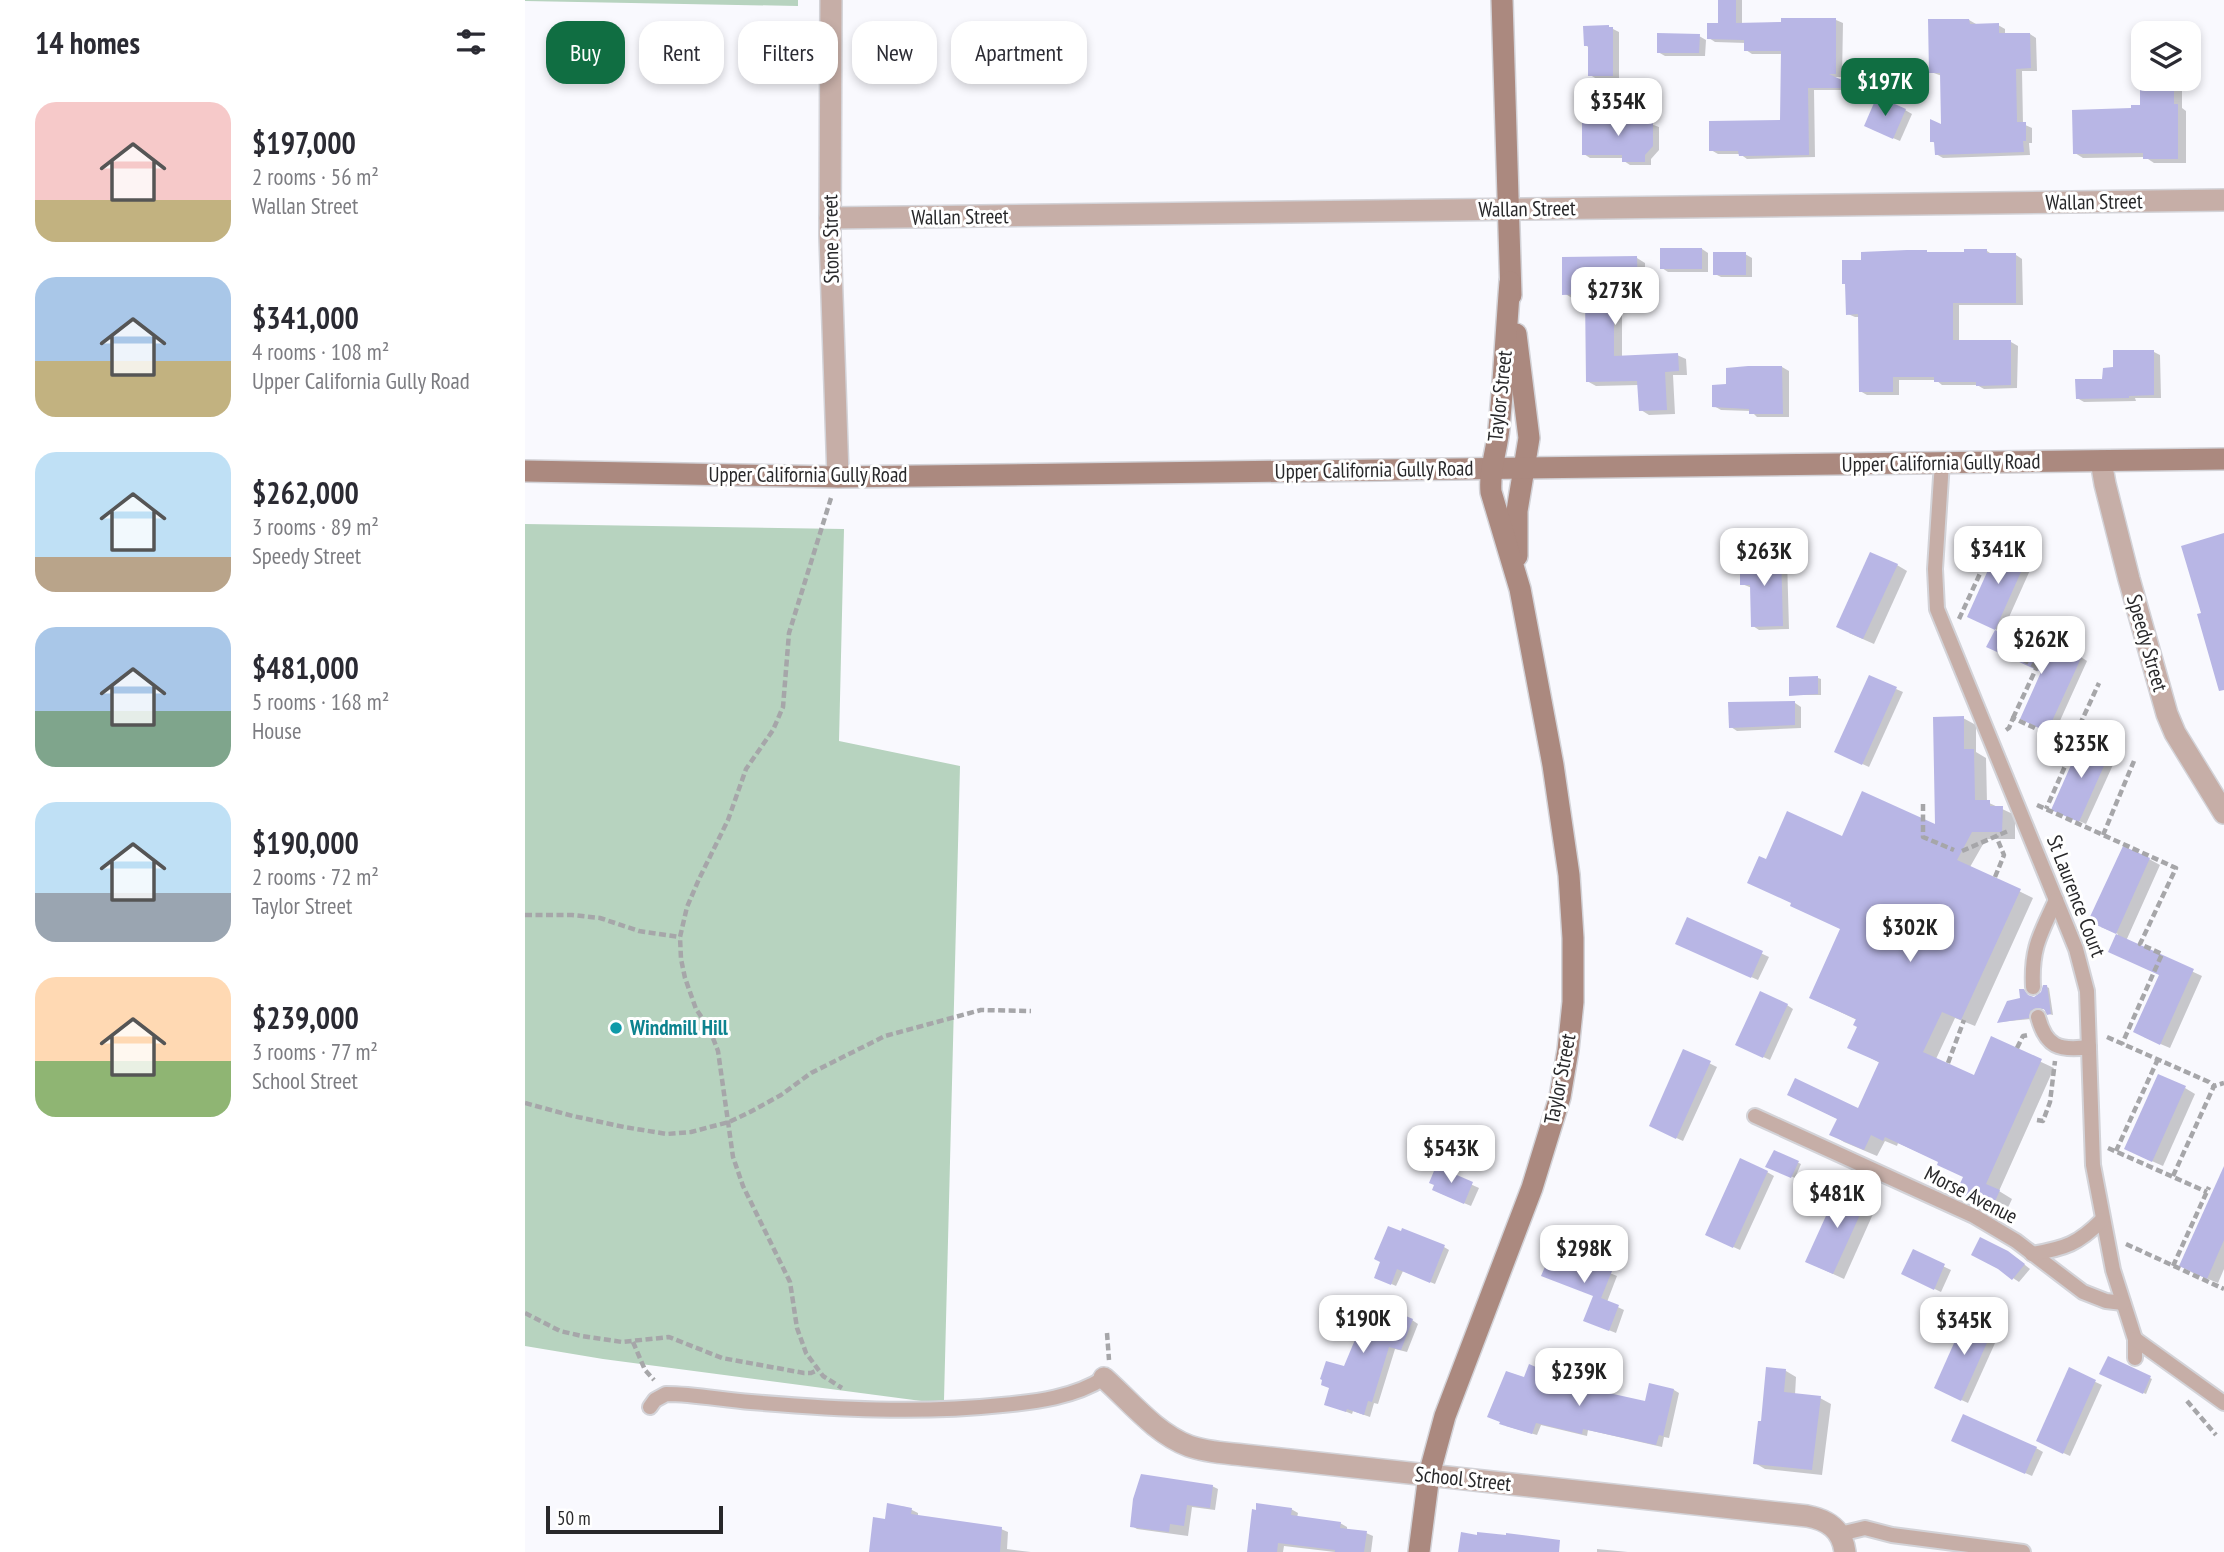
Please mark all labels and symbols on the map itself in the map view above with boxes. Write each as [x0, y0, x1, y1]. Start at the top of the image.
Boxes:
pin: $197K [1836, 58, 1934, 118]
pin: $354K [1569, 78, 1667, 138]
street label: Wallan Street [2045, 187, 2143, 216]
street label: Stone Street [816, 194, 845, 284]
street label: Wallan Street [1478, 194, 1576, 223]
street label: Wallan Street [911, 202, 1009, 231]
pin: $273K [1566, 268, 1664, 327]
street label: Taylor Street [1481, 349, 1518, 443]
street label: Upper California Gully Road [1841, 447, 2041, 478]
street label: Upper California Gully Road [1274, 454, 1474, 485]
street label: Upper California Gully Road [709, 461, 907, 488]
pin: $341K [1949, 526, 2047, 586]
pin: $263K [1715, 528, 1813, 588]
street label: Speedy Street [2121, 591, 2174, 695]
pin: $262K [1992, 616, 2090, 676]
pin: $235K [2032, 720, 2130, 780]
street label: St Laurence Court [2041, 831, 2112, 961]
pin: $302K [1861, 904, 1959, 964]
place label: Windmill Hill [629, 1014, 729, 1041]
marker: Windmill Hill [608, 1020, 624, 1036]
street label: Taylor Street [1538, 1031, 1582, 1126]
pin: $543K [1402, 1126, 1500, 1185]
street label: Morse Avenue [1920, 1160, 2022, 1230]
pin: $481K [1788, 1170, 1886, 1230]
pin: $298K [1535, 1226, 1633, 1285]
pin: $190K [1314, 1296, 1412, 1355]
pin: $345K [1915, 1298, 2013, 1357]
pin: $239K [1530, 1348, 1628, 1408]
street label: School Street [1414, 1460, 1513, 1497]
scale bar [546, 1503, 723, 1535]

